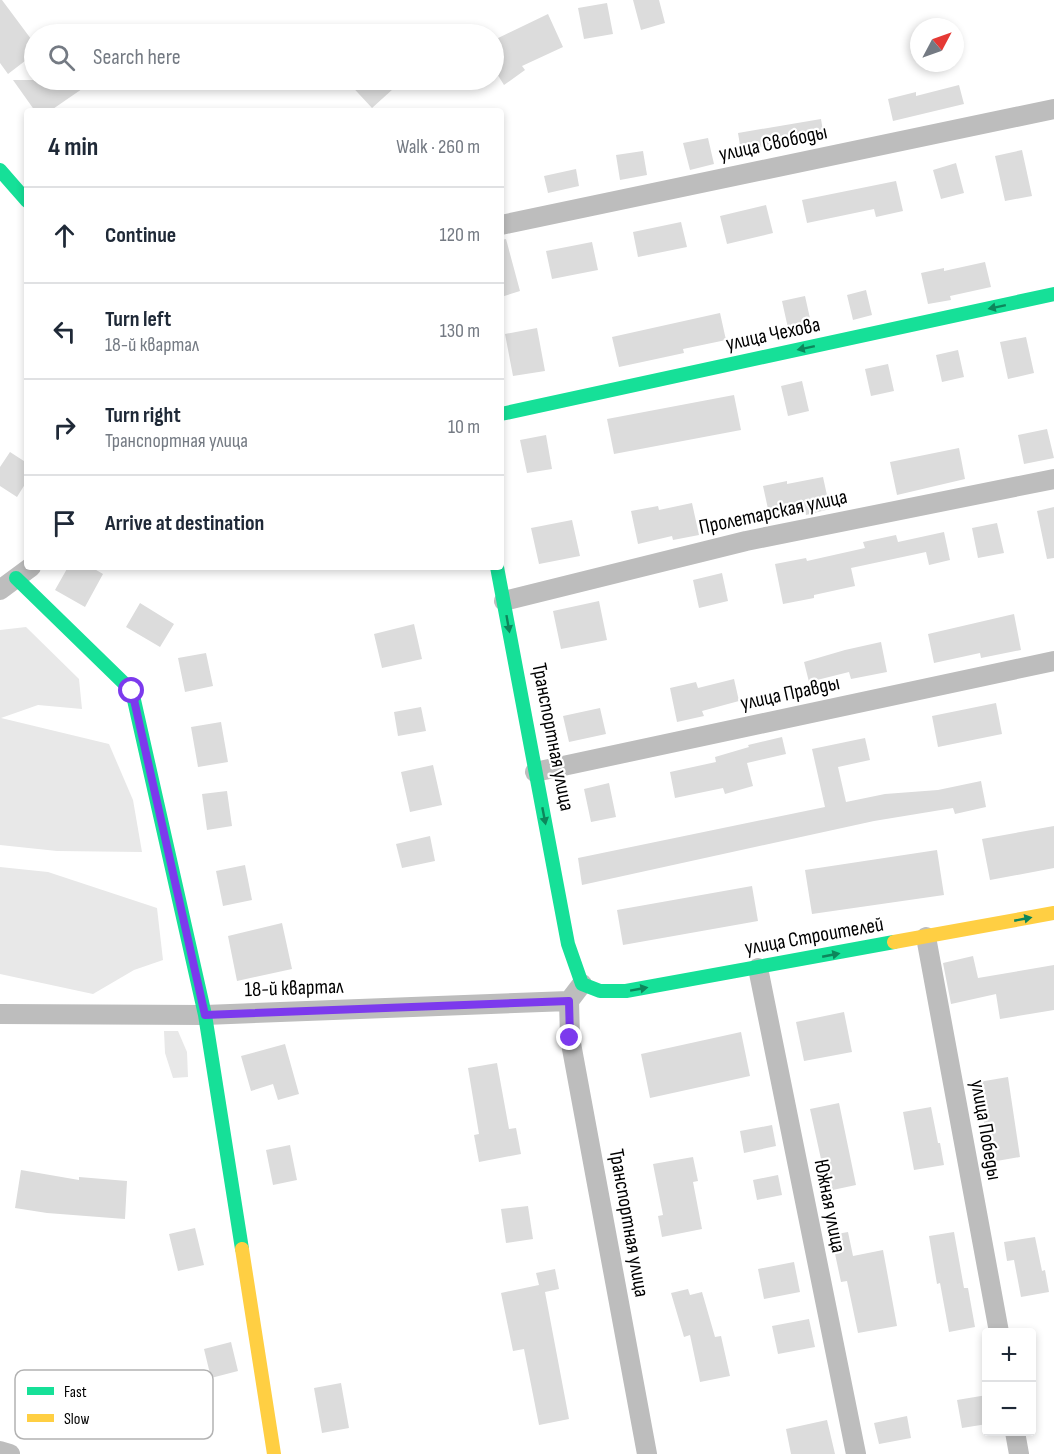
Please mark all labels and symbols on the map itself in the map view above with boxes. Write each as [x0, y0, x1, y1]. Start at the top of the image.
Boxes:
north arrow [910, 18, 964, 72]
street label: улица Свободы [717, 119, 829, 167]
one-way arrow [988, 302, 1006, 312]
street label: улица Чехова [724, 312, 822, 356]
one-way arrow [797, 344, 816, 353]
street label: Пролетарская улица [697, 484, 849, 540]
one-way arrow [504, 615, 513, 634]
street label: Транспортная улица [526, 661, 580, 813]
street label: улица Правды [738, 670, 842, 716]
route start [118, 677, 144, 703]
one-way arrow [540, 807, 549, 826]
street label: улица Строителей [743, 911, 885, 961]
one-way arrow [1013, 914, 1032, 923]
one-way arrow [822, 950, 841, 959]
street label: 18-й квартал [244, 974, 344, 1002]
one-way arrow [630, 984, 649, 993]
route end [556, 1024, 582, 1050]
street label: улица Победы [965, 1078, 1007, 1182]
street label: Транспортная улица [604, 1147, 654, 1299]
street label: Южная улица [809, 1157, 851, 1255]
legend [15, 1370, 213, 1439]
text: Fast [64, 1383, 87, 1402]
text: Slow [64, 1410, 89, 1429]

